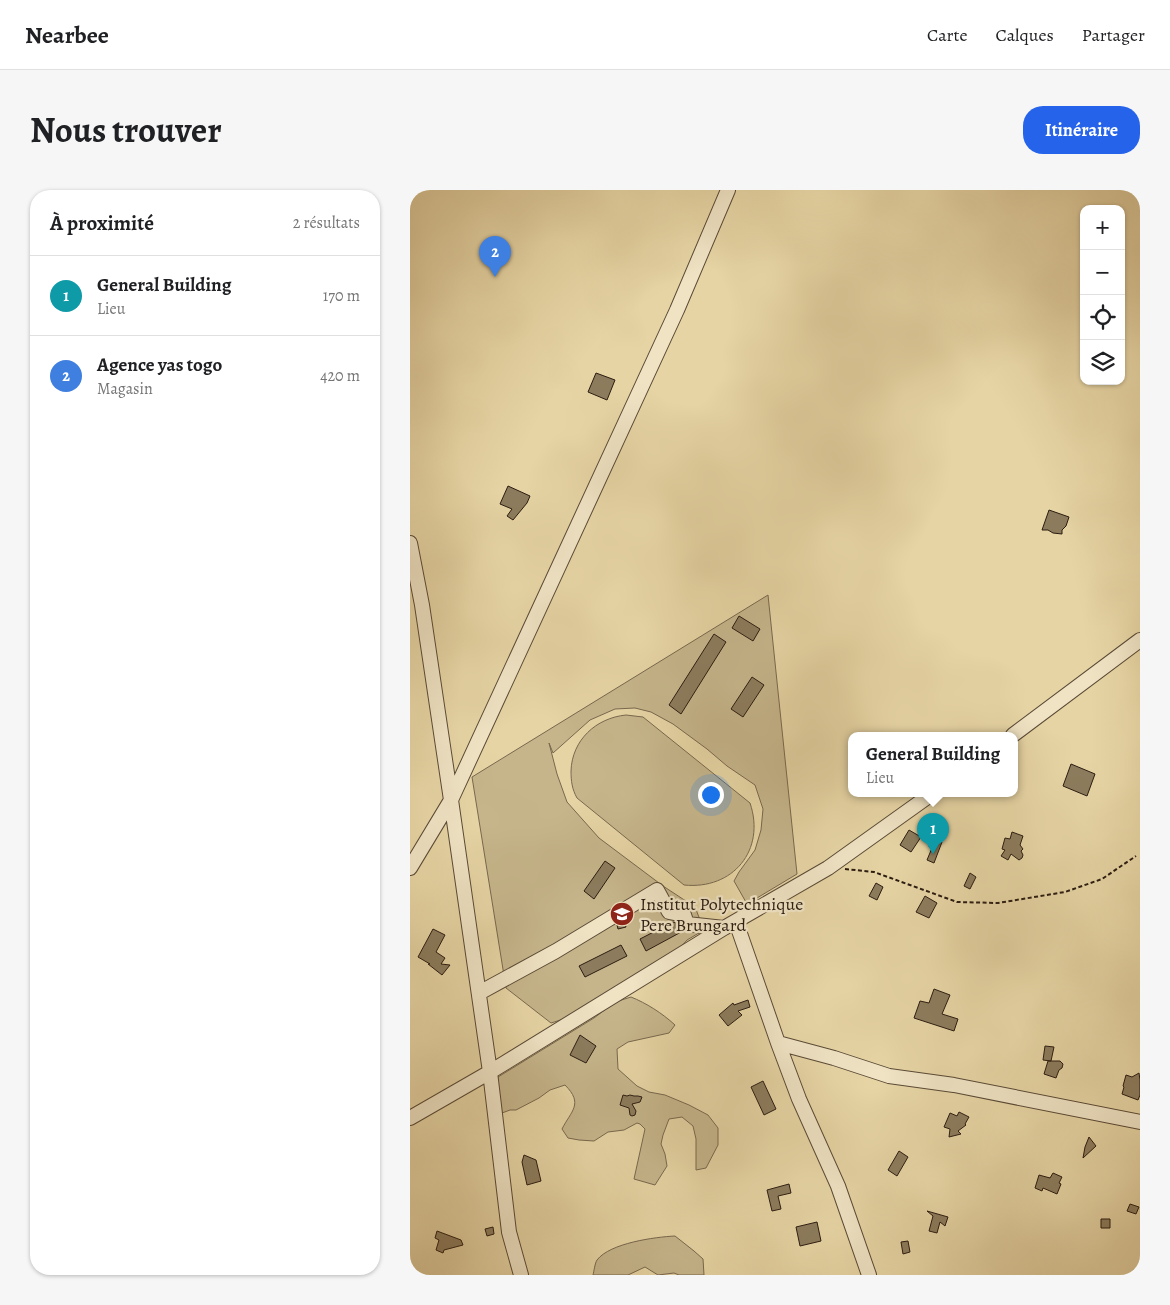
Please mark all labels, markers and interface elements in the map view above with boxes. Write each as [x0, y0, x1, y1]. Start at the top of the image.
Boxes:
text: Nearbee [25, 19, 109, 51]
text: Carte [927, 23, 967, 47]
text: Calques [995, 23, 1054, 47]
text: Partager [1082, 23, 1145, 47]
text: Nous trouver [30, 106, 222, 154]
button: Itinéraire [1023, 106, 1140, 154]
map controls [1080, 205, 1125, 385]
button: + [1080, 205, 1125, 250]
text: À proximité [50, 209, 154, 237]
text: 2 résultats [293, 212, 360, 234]
pin: 2 [479, 236, 511, 277]
button: − [1080, 250, 1125, 295]
text: General Building [97, 272, 231, 298]
text: 1 [63, 285, 69, 307]
text: 170 m [323, 285, 360, 307]
button: locate [1080, 295, 1125, 340]
text: Lieu [97, 298, 125, 320]
button: layers [1080, 340, 1125, 385]
text: Agence yas togo [97, 352, 222, 378]
text: 2 [62, 365, 70, 387]
text: 420 m [320, 365, 360, 387]
text: Magasin [97, 378, 153, 400]
popup [848, 732, 1018, 797]
text: General Building [866, 741, 1000, 767]
text: Lieu [866, 767, 894, 789]
your location [698, 782, 724, 808]
pin: 1 [917, 813, 949, 854]
place label: Institut Polytechnique Pere Brungard [640, 892, 803, 937]
school or university icon: Institut Polytechnique Pere Brungard [609, 901, 635, 927]

